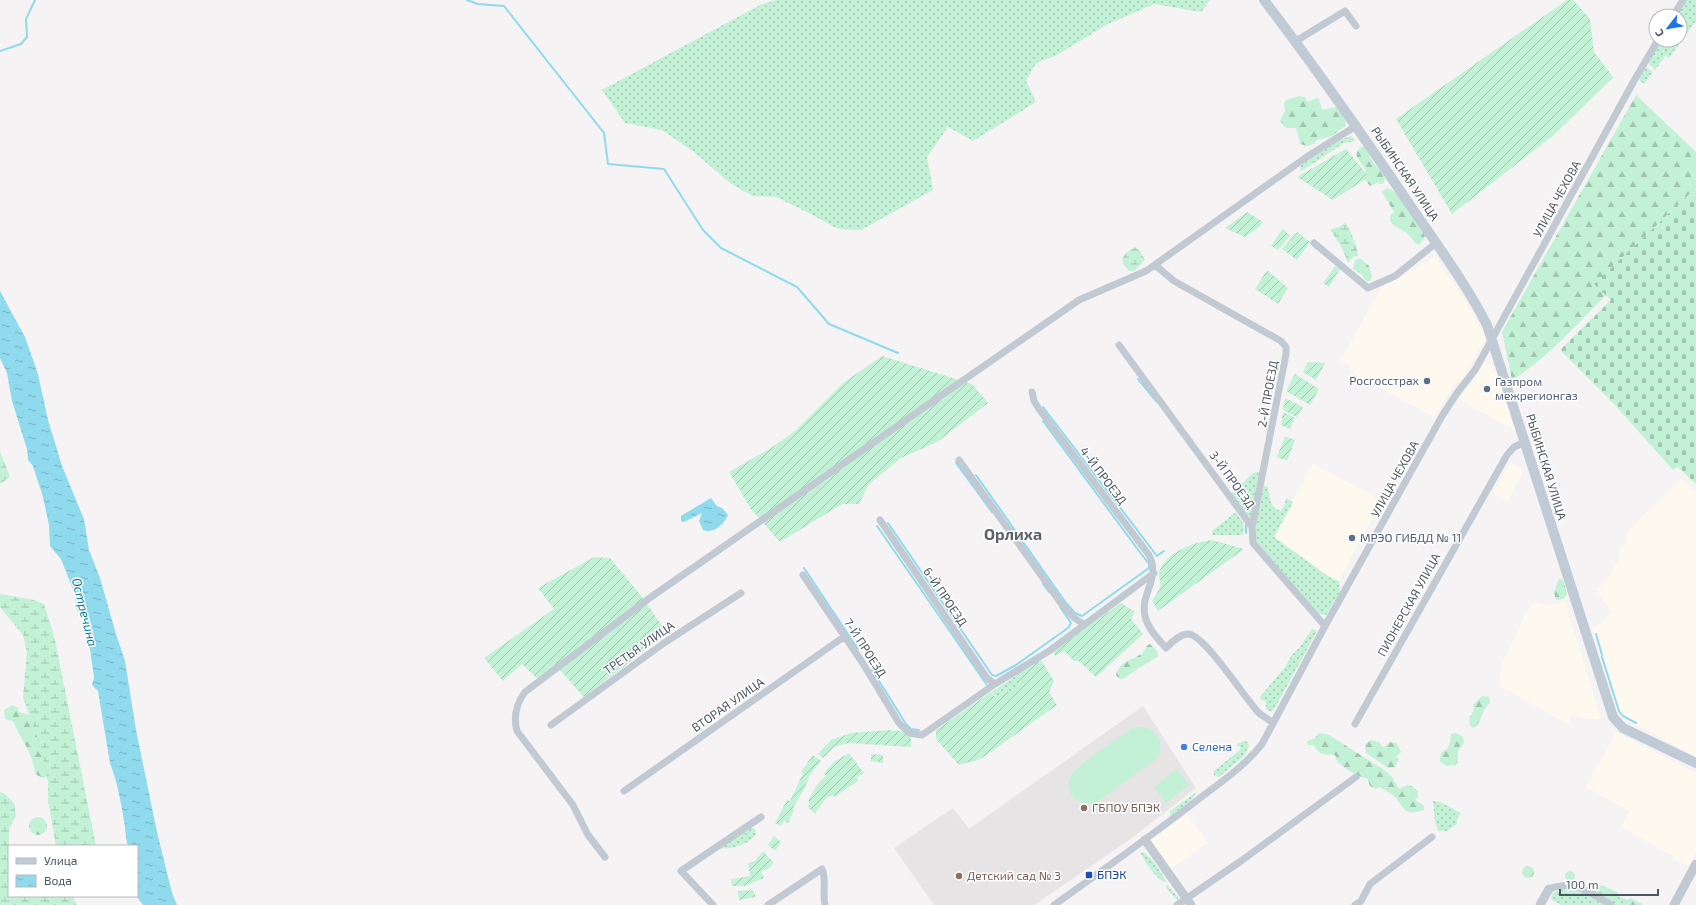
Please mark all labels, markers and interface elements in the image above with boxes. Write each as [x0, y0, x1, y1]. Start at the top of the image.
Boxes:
north arrow [1648, 8, 1688, 48]
text: С [1651, 27, 1666, 40]
street label: РЫБИНСКАЯ УЛИЦА [1369, 124, 1443, 224]
street label: УЛИЦА ЧЕХОВА [1529, 157, 1583, 239]
street label: 2-Й ПРОЕЗД [1254, 359, 1280, 428]
place label: Росгосстрах [1349, 373, 1420, 387]
place label: Газпром межрегионгаз [1495, 374, 1578, 402]
marker: Росгосстрах [1422, 376, 1432, 386]
marker: Газпром межрегионгаз [1482, 384, 1492, 394]
street label: РЫБИНСКАЯ УЛИЦА [1524, 412, 1570, 522]
street label: УЛИЦА ЧЕХОВА [1367, 437, 1421, 519]
street label: 4-Й ПРОЕЗД [1078, 444, 1130, 507]
street label: 3-Й ПРОЕЗД [1207, 448, 1258, 511]
district label: Орлиха [984, 524, 1042, 543]
place label: МРЭО ГИБДД № 11 [1360, 530, 1461, 544]
marker: МРЭО ГИБДД № 11 [1347, 533, 1357, 543]
street label: ПИОНЕРСКАЯ УЛИЦА [1374, 550, 1443, 659]
street label: 6-Й ПРОЕЗД [921, 564, 971, 629]
water label: Остречина [69, 576, 101, 648]
street label: 7-Й ПРОЕЗД [842, 616, 890, 679]
street label: ТРЕТЬЯ УЛИЦА [600, 617, 677, 677]
street label: ВТОРАЯ УЛИЦА [689, 674, 767, 734]
place label: Селена [1192, 739, 1232, 753]
marker: Селена [1179, 742, 1189, 752]
place label: ГБПОУ БПЭК [1092, 800, 1160, 814]
marker: ГБПОУ БПЭК [1079, 803, 1089, 813]
legend [8, 845, 138, 897]
text: Улица [44, 853, 77, 867]
place label: БПЭК [1097, 867, 1126, 881]
place label: Детский сад № 3 [967, 868, 1061, 882]
marker: БПЭК [1084, 870, 1094, 880]
marker: Детский сад № 3 [954, 871, 964, 881]
scale bar [1560, 871, 1658, 897]
text: Вода [44, 873, 72, 887]
text: 100 m [1566, 877, 1598, 891]

